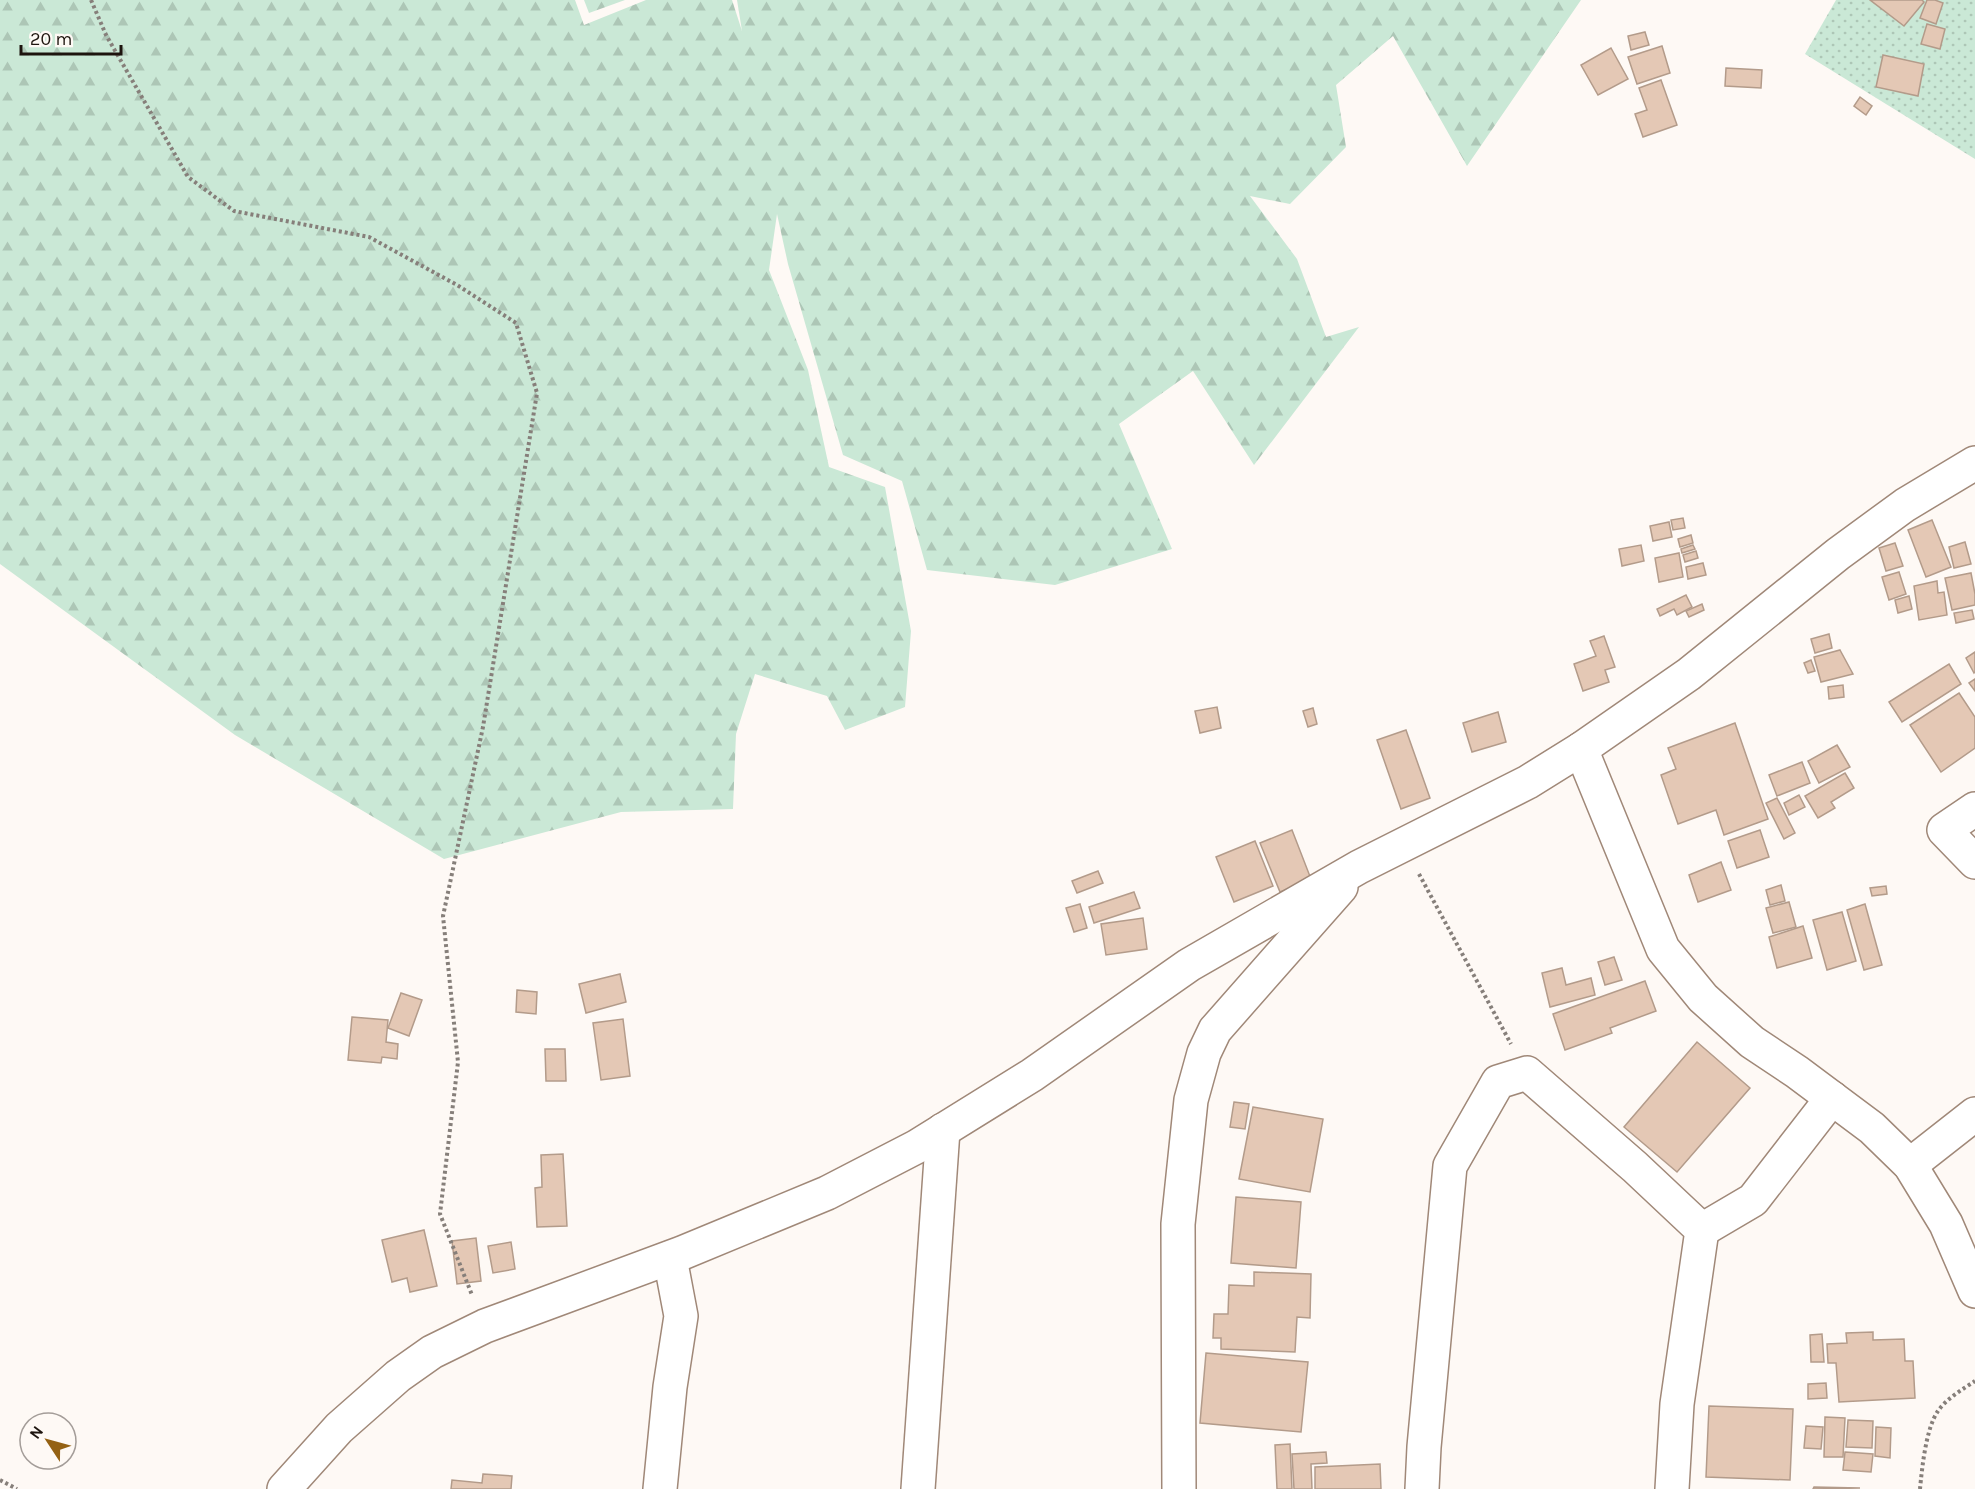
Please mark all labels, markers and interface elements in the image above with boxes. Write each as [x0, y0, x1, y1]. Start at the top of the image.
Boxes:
scale bar [21, 18, 122, 56]
text: 20 m [30, 28, 72, 50]
north arrow [18, 1411, 78, 1471]
text: N [25, 1422, 47, 1443]

